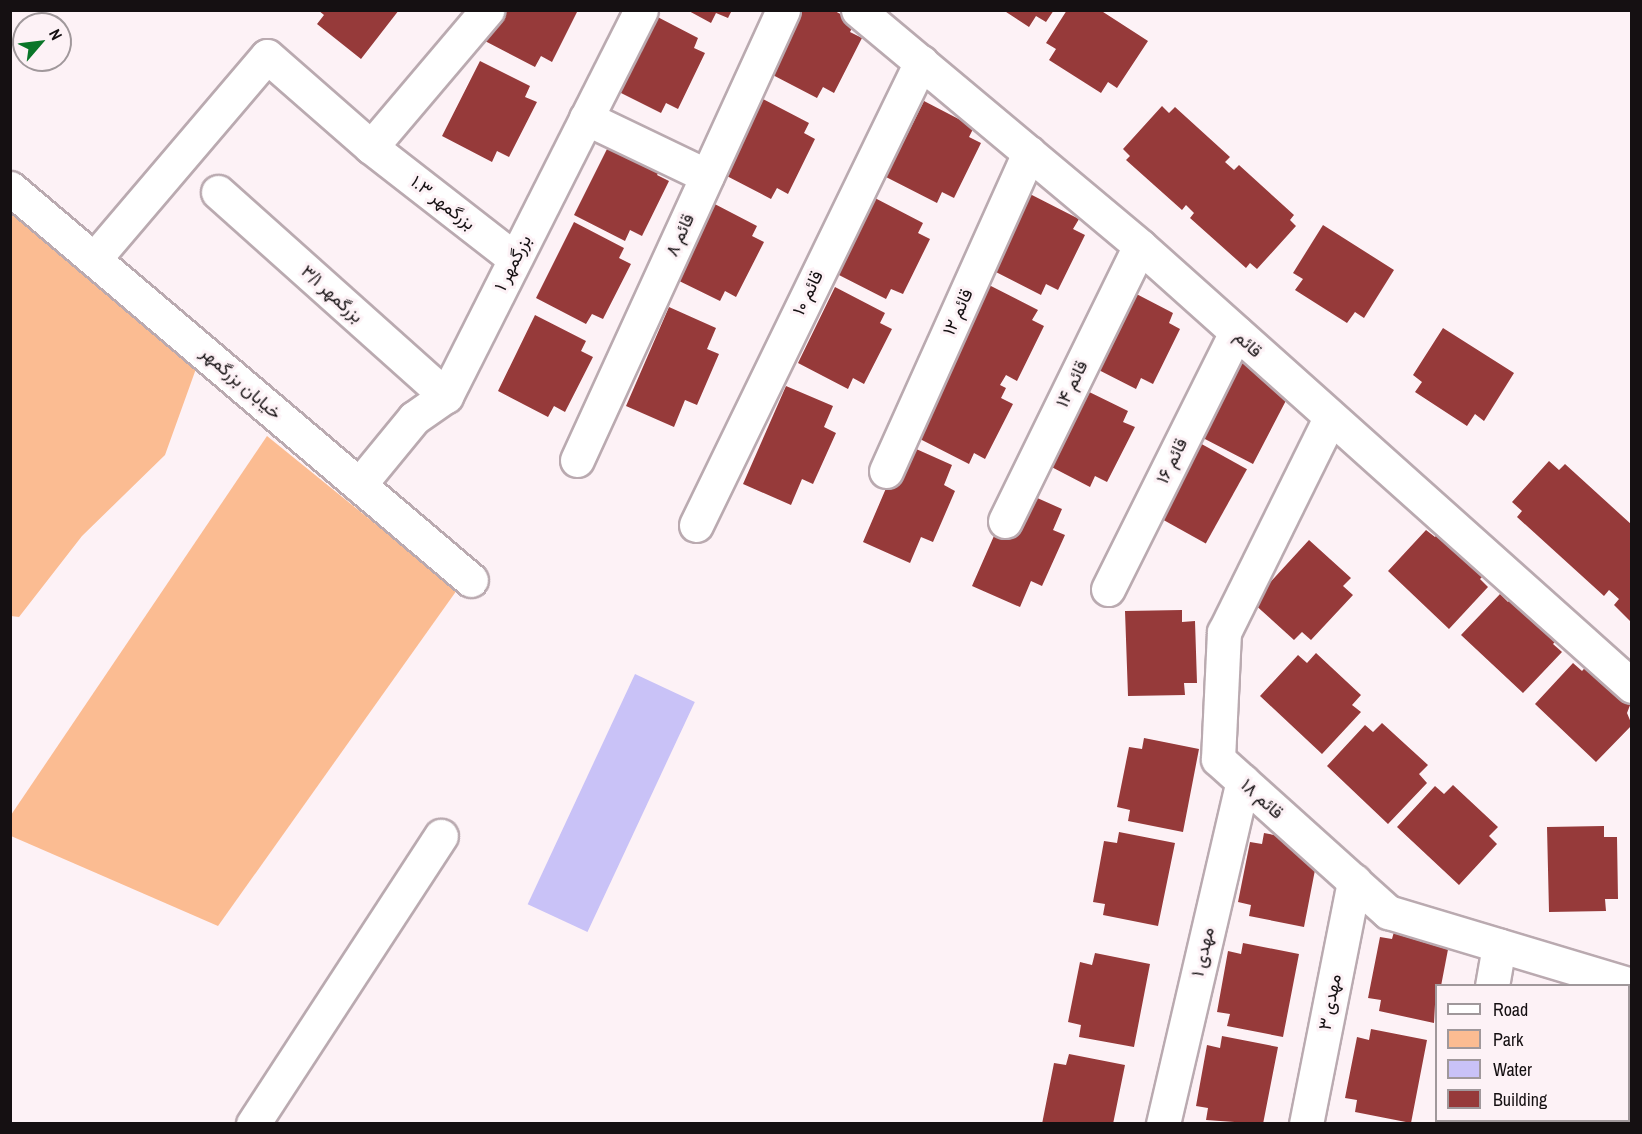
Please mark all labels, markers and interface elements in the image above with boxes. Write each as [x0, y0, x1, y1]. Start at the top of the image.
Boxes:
north arrow [12, 12, 72, 72]
text: N [44, 25, 68, 44]
street label: بزرگمهر ۱.۳ [406, 171, 480, 235]
street label: قائم ۸ [661, 210, 699, 260]
street label: بزرگمهر ۱ [490, 231, 536, 295]
street label: بزرگمهر ۳/۱ [297, 261, 367, 327]
street label: قائم ۱۰ [788, 267, 828, 319]
street label: قائم ۱۲ [938, 285, 978, 339]
street label: قائم [1230, 326, 1266, 362]
street label: خیابان بزرگمهر [196, 342, 286, 424]
street label: قائم ۱۴ [1051, 357, 1093, 411]
street label: قائم ۱۶ [1152, 435, 1192, 487]
street label: قائم ۱۸ [1236, 774, 1288, 824]
street label: مهدی ۱ [1187, 925, 1219, 979]
street label: مهدی ۳ [1314, 972, 1346, 1032]
legend [1435, 984, 1630, 1122]
text: Road [1493, 997, 1528, 1022]
text: Park [1493, 1027, 1523, 1052]
text: Water [1493, 1057, 1532, 1082]
text: Building [1493, 1087, 1547, 1112]

